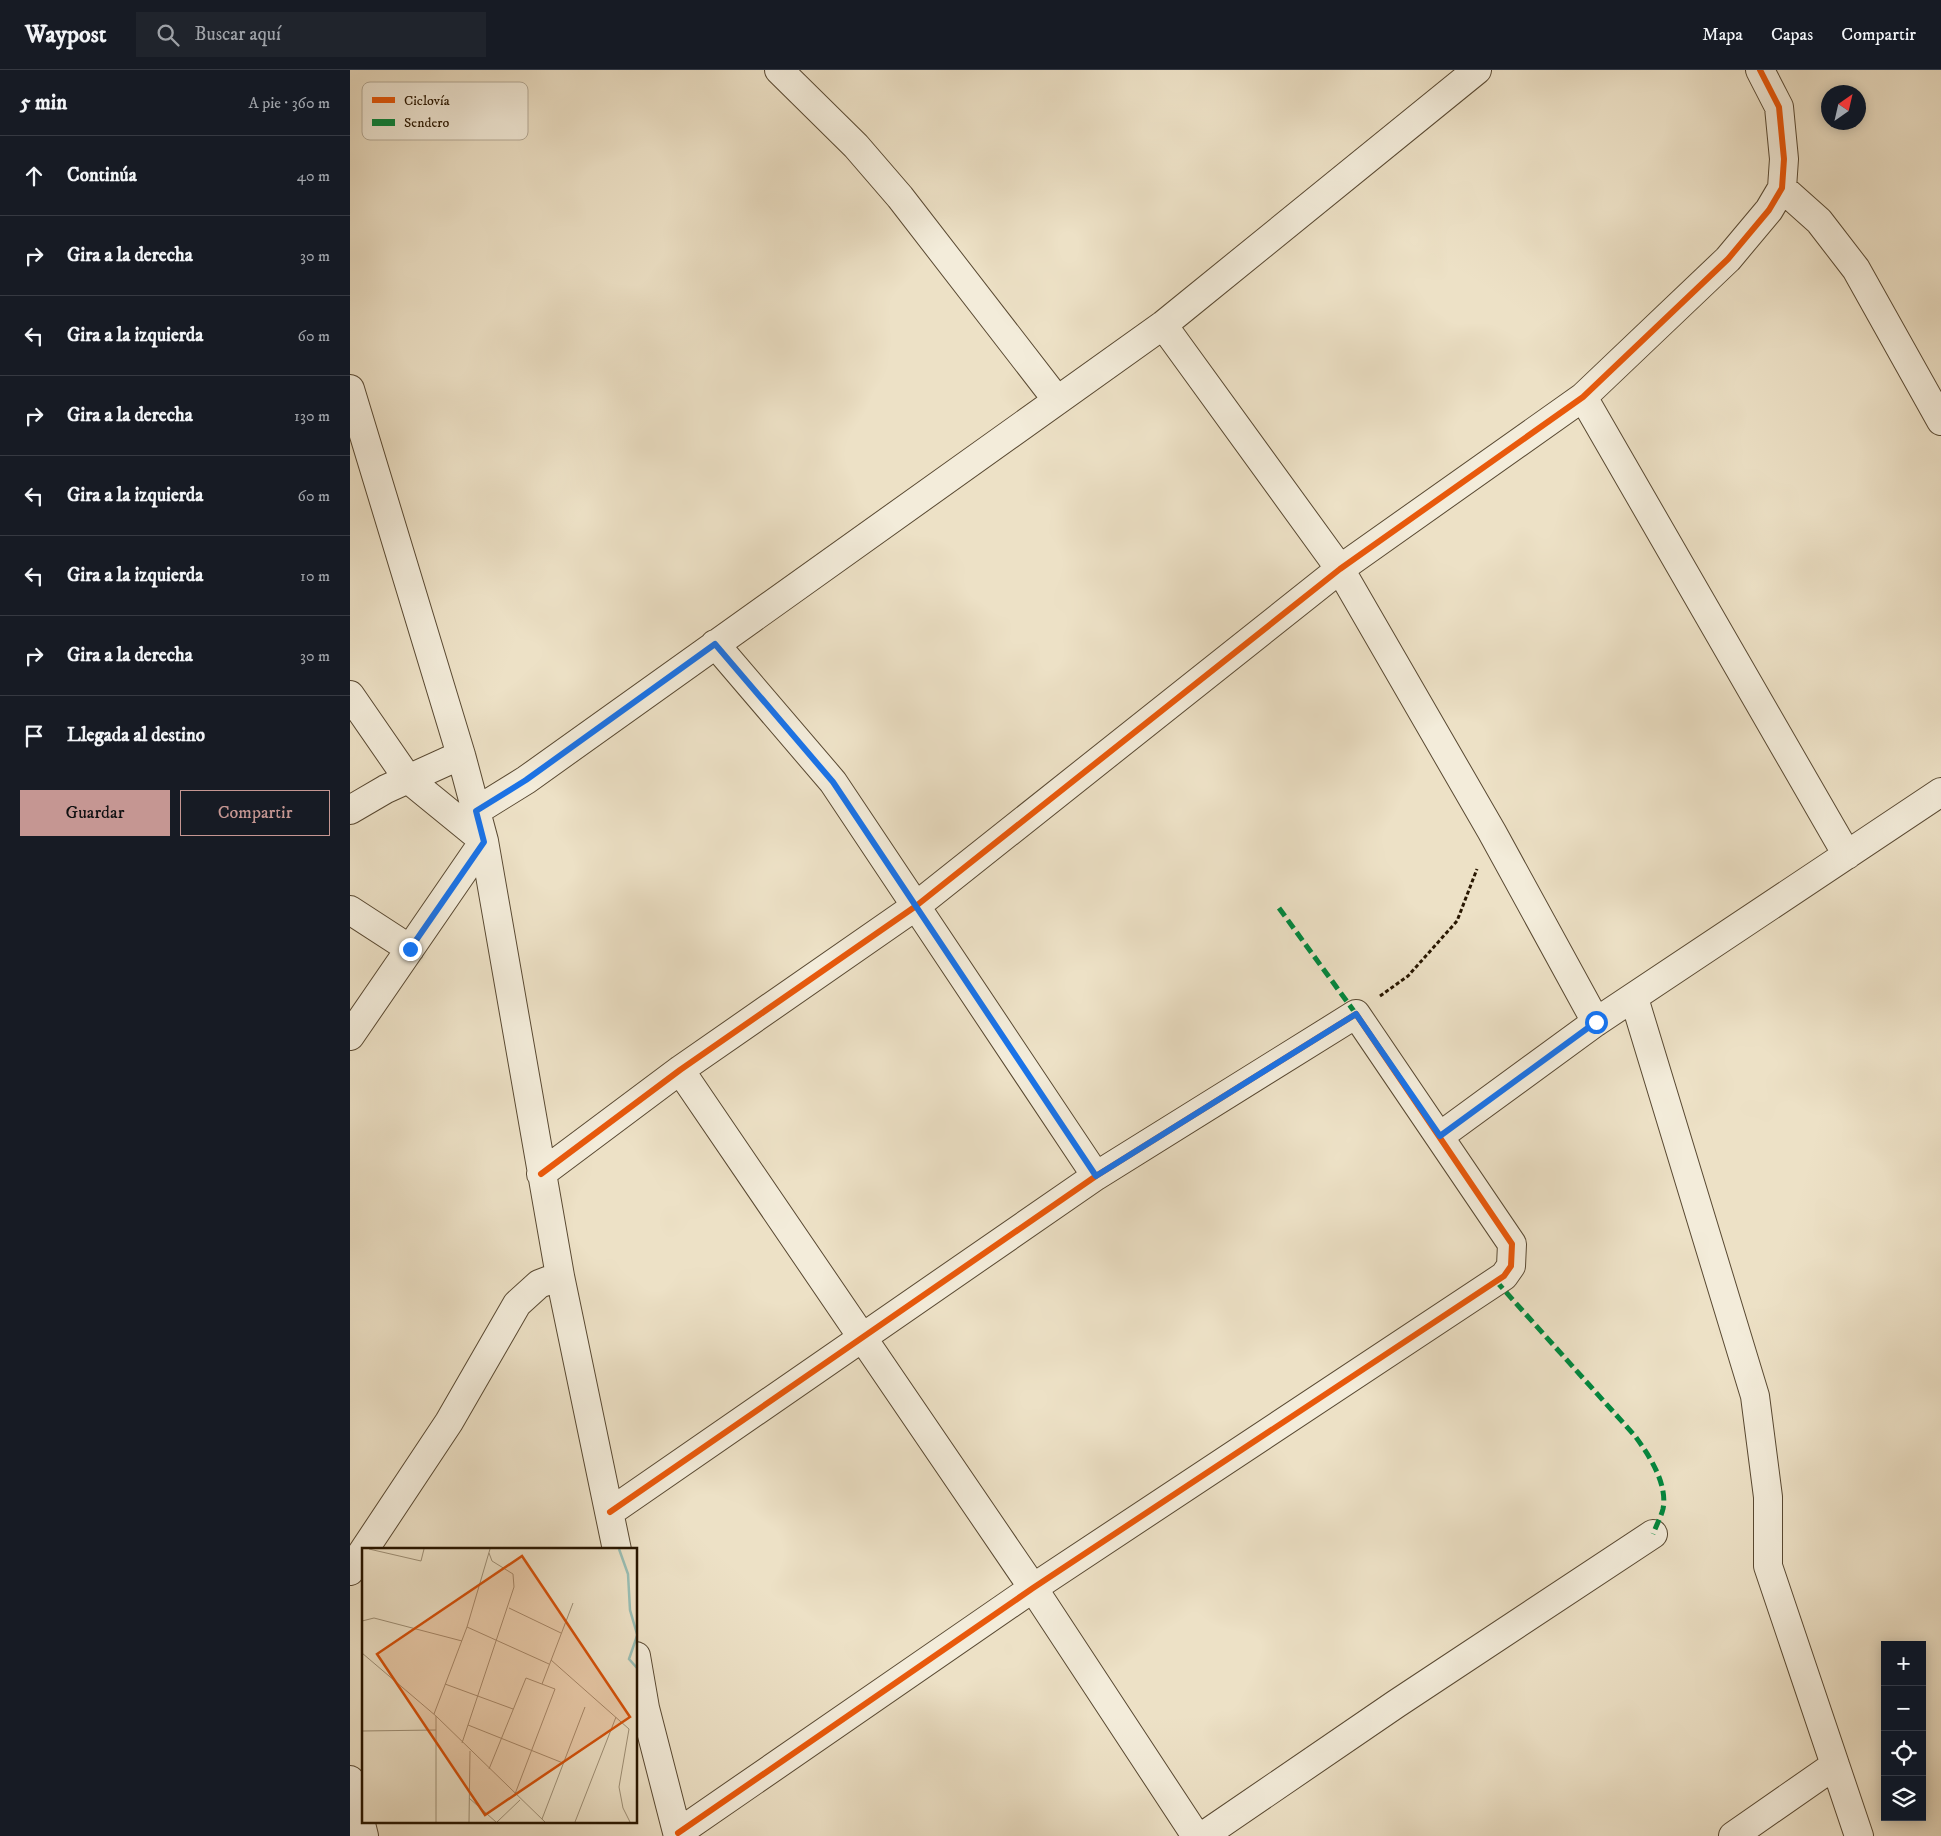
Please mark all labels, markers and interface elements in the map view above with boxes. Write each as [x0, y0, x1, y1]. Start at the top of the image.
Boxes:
search box [136, 12, 486, 57]
text: Waypost [25, 20, 106, 50]
icon: search [154, 21, 182, 49]
text: Buscar aquí [194, 23, 281, 46]
text: Mapa [1702, 24, 1743, 46]
text: Capas [1771, 24, 1813, 46]
text: Compartir [1841, 24, 1916, 46]
legend [362, 82, 528, 140]
north arrow [1821, 85, 1866, 130]
text: 5 min [20, 90, 67, 116]
text: Ciclovía [404, 92, 450, 110]
text: A pie · 360 m [249, 93, 330, 113]
text: Sendero [404, 114, 449, 132]
icon: ahead [20, 162, 48, 190]
text: Continúa [67, 164, 137, 187]
text: 40 m [297, 166, 330, 186]
icon: right [20, 242, 48, 270]
text: Gira a la derecha [67, 244, 193, 267]
text: 30 m [300, 246, 330, 266]
icon: left [20, 322, 48, 350]
text: Gira a la izquierda [67, 324, 203, 347]
text: 60 m [298, 326, 330, 346]
icon: right [20, 402, 48, 430]
text: Gira a la derecha [67, 404, 193, 427]
text: 130 m [294, 406, 330, 426]
icon: left [20, 482, 48, 510]
text: Gira a la izquierda [67, 484, 203, 507]
text: 60 m [298, 486, 330, 506]
icon: left [20, 562, 48, 590]
text: Gira a la izquierda [67, 564, 203, 587]
text: 10 m [300, 566, 330, 586]
icon: right [20, 642, 48, 670]
text: Gira a la derecha [67, 644, 193, 667]
text: 30 m [300, 646, 330, 666]
icon: arrive [20, 722, 48, 750]
text: Llegada al destino [67, 724, 205, 747]
button: Guardar [20, 790, 170, 836]
button: Compartir [180, 790, 330, 836]
route end [399, 938, 422, 961]
route start [1585, 1011, 1608, 1034]
inset map [362, 1548, 638, 1824]
map controls [1881, 1641, 1926, 1821]
button: + [1881, 1641, 1926, 1686]
button: − [1881, 1686, 1926, 1731]
button: locate [1881, 1731, 1926, 1776]
button: layers [1881, 1776, 1926, 1821]

